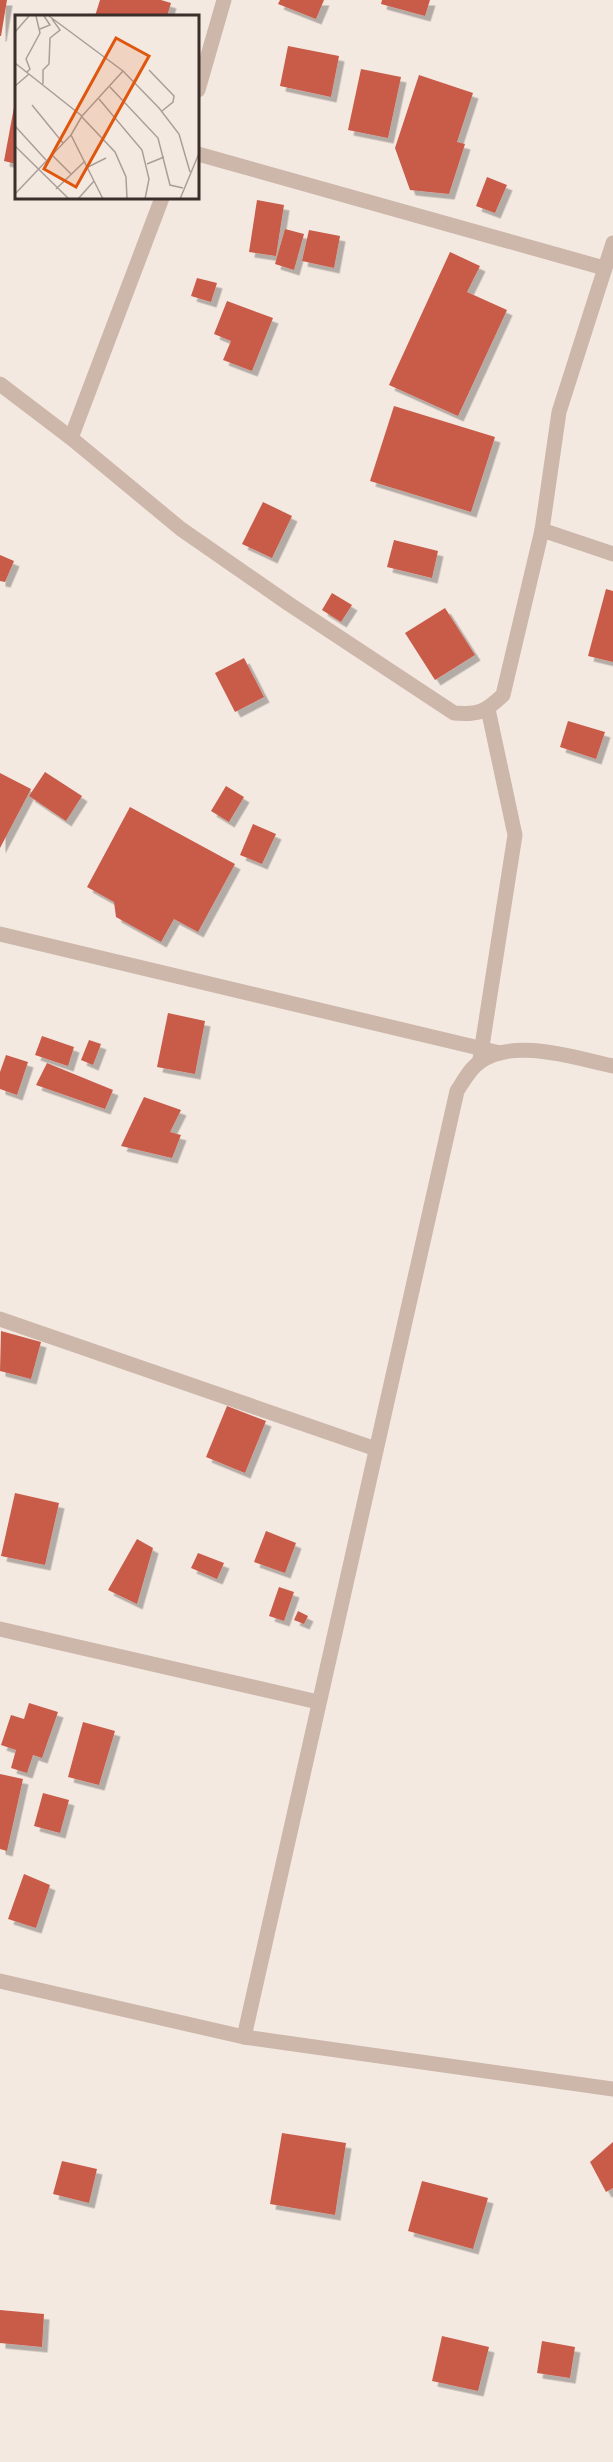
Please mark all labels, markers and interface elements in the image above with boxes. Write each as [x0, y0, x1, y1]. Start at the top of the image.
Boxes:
inset map [15, 15, 200, 200]

